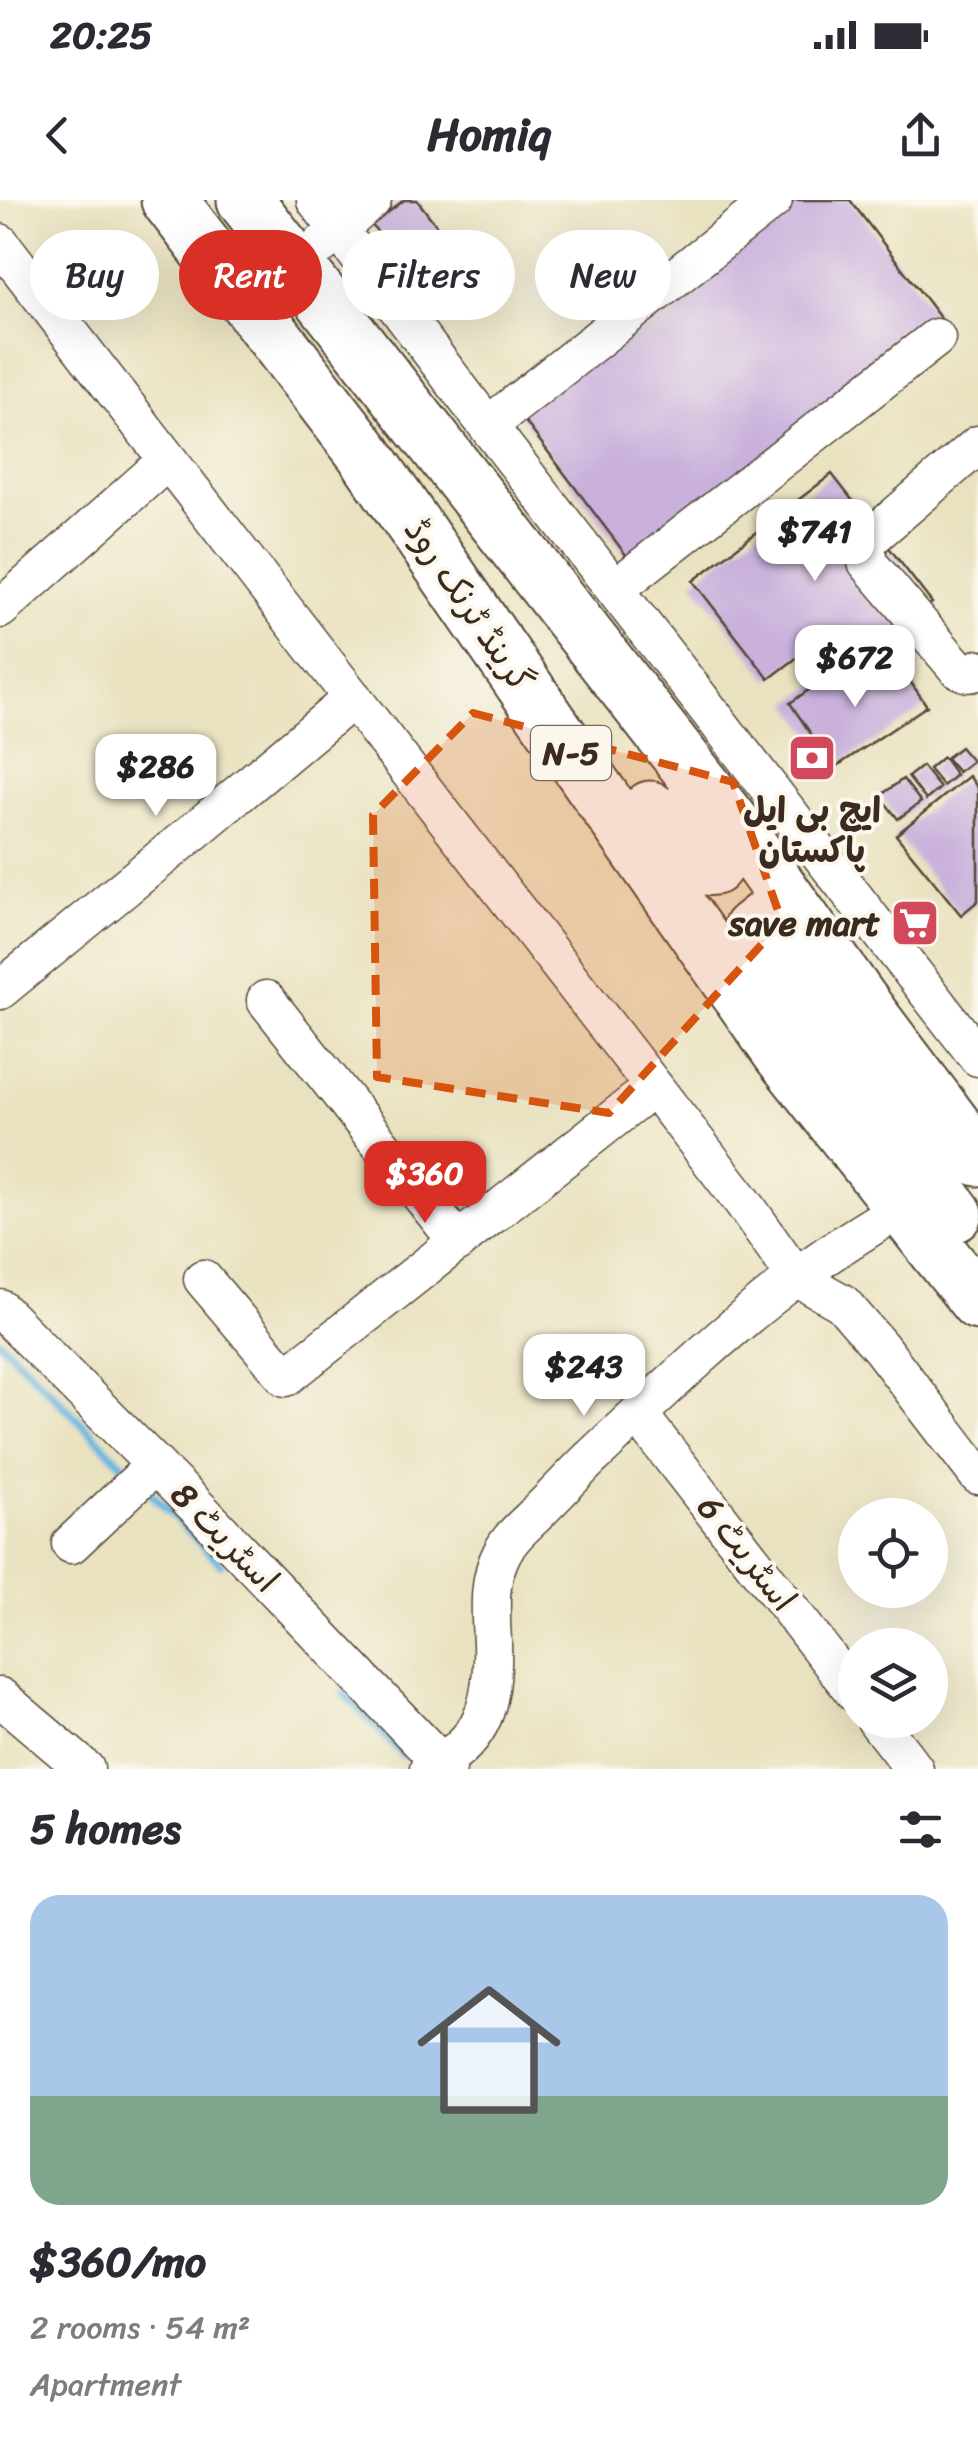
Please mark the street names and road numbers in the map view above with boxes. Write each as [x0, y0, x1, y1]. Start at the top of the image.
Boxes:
street label: گرینڈ ٹرنک روڈ [387, 505, 551, 705]
road number: N-5 [531, 726, 611, 780]
street label: اسٹریٹ 8 [155, 1466, 295, 1608]
street label: اسٹریٹ 6 [681, 1480, 813, 1626]

